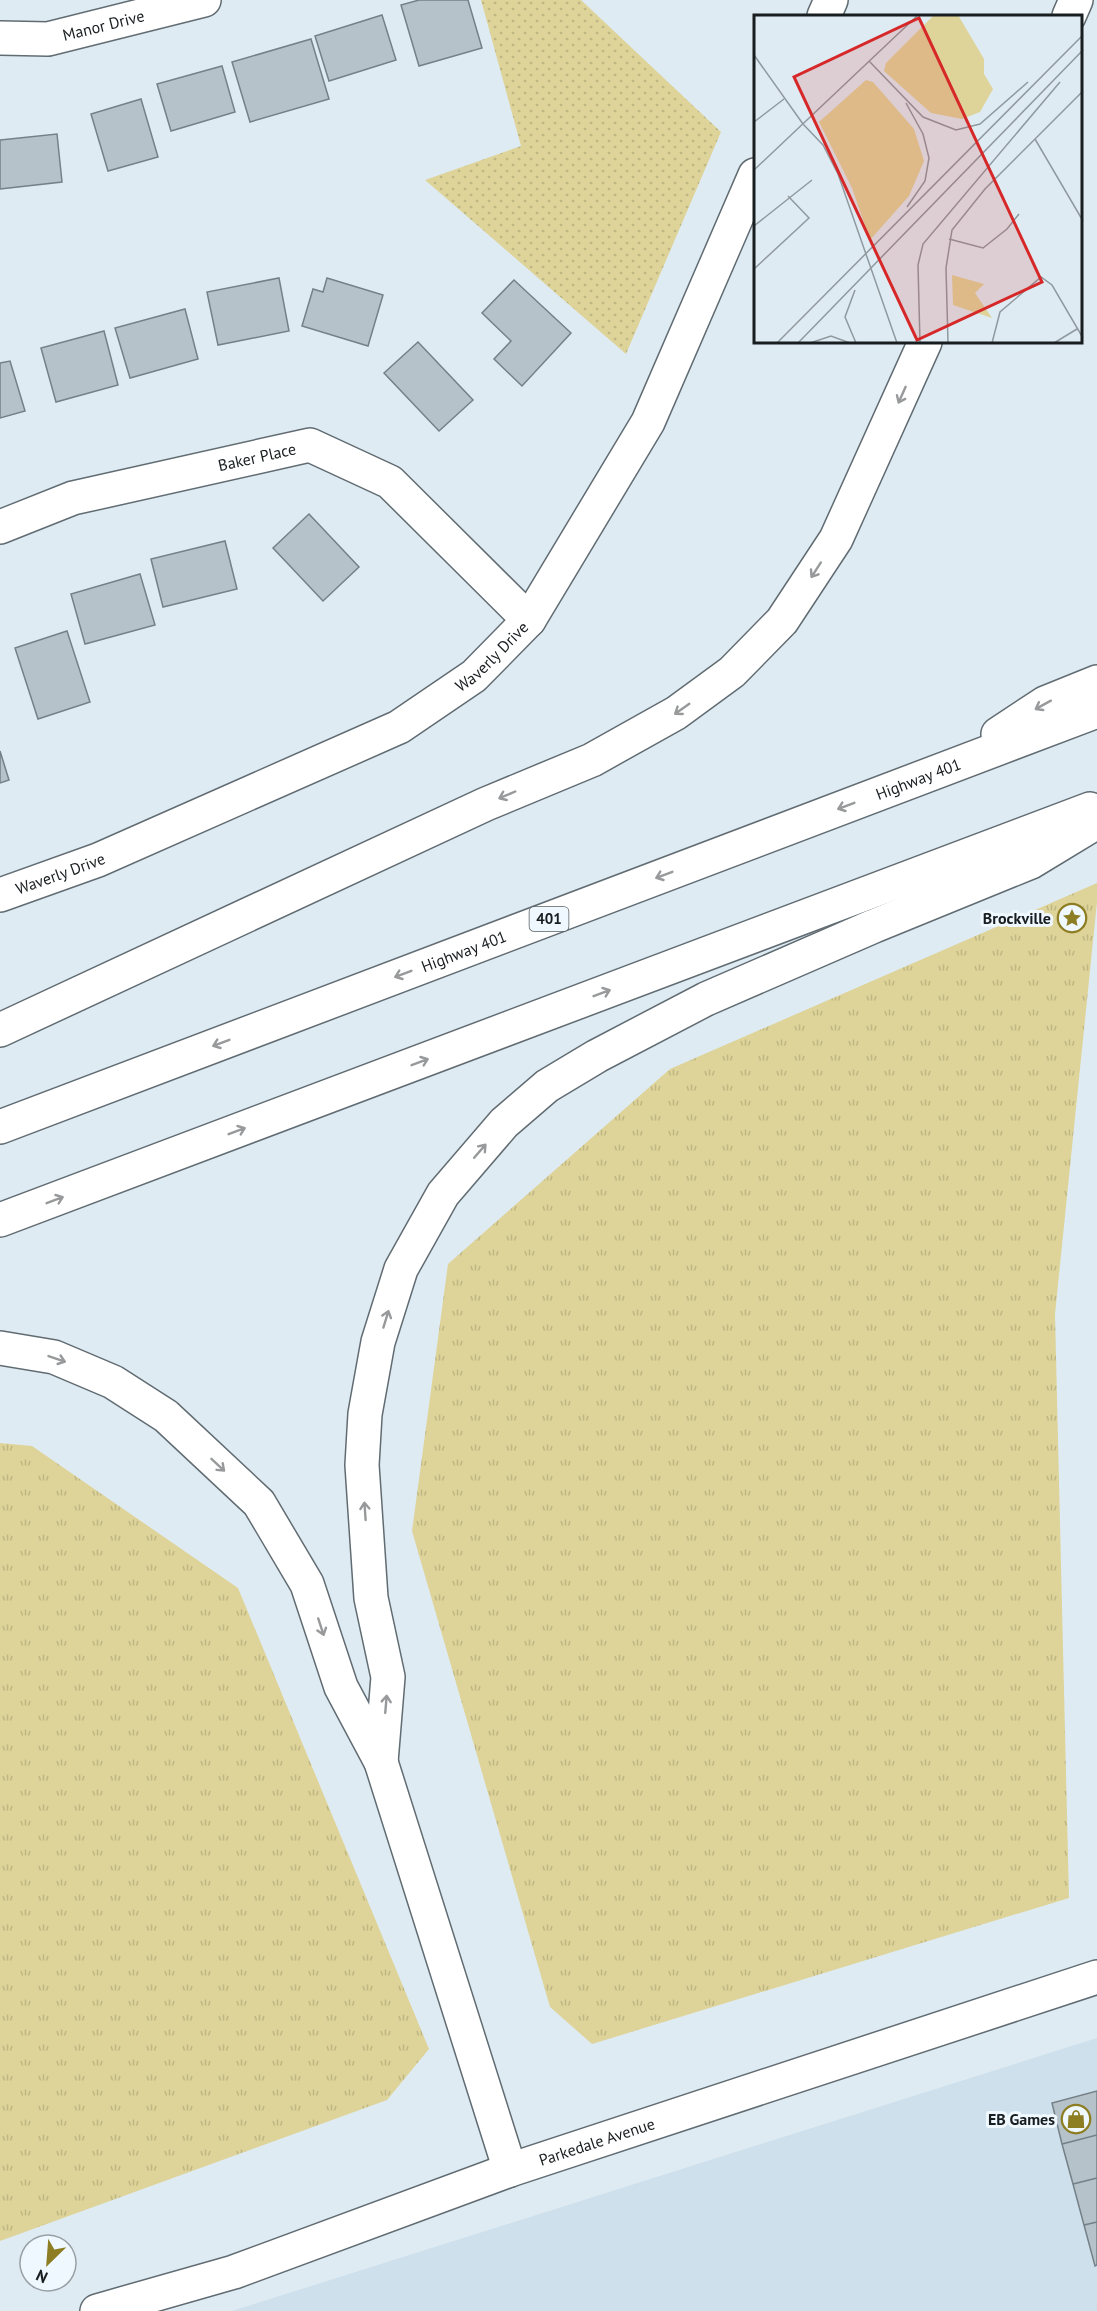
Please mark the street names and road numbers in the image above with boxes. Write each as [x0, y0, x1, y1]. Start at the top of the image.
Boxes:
street label: Manor Drive [60, 5, 146, 45]
street label: Baker Place [216, 438, 298, 475]
street label: Waverly Drive [451, 617, 532, 696]
street label: Highway 401 [873, 754, 964, 804]
street label: Waverly Drive [13, 848, 108, 899]
road number: 401 [530, 907, 568, 931]
street label: Highway 401 [418, 926, 509, 976]
street label: Parkedale Avenue [536, 2113, 657, 2170]

